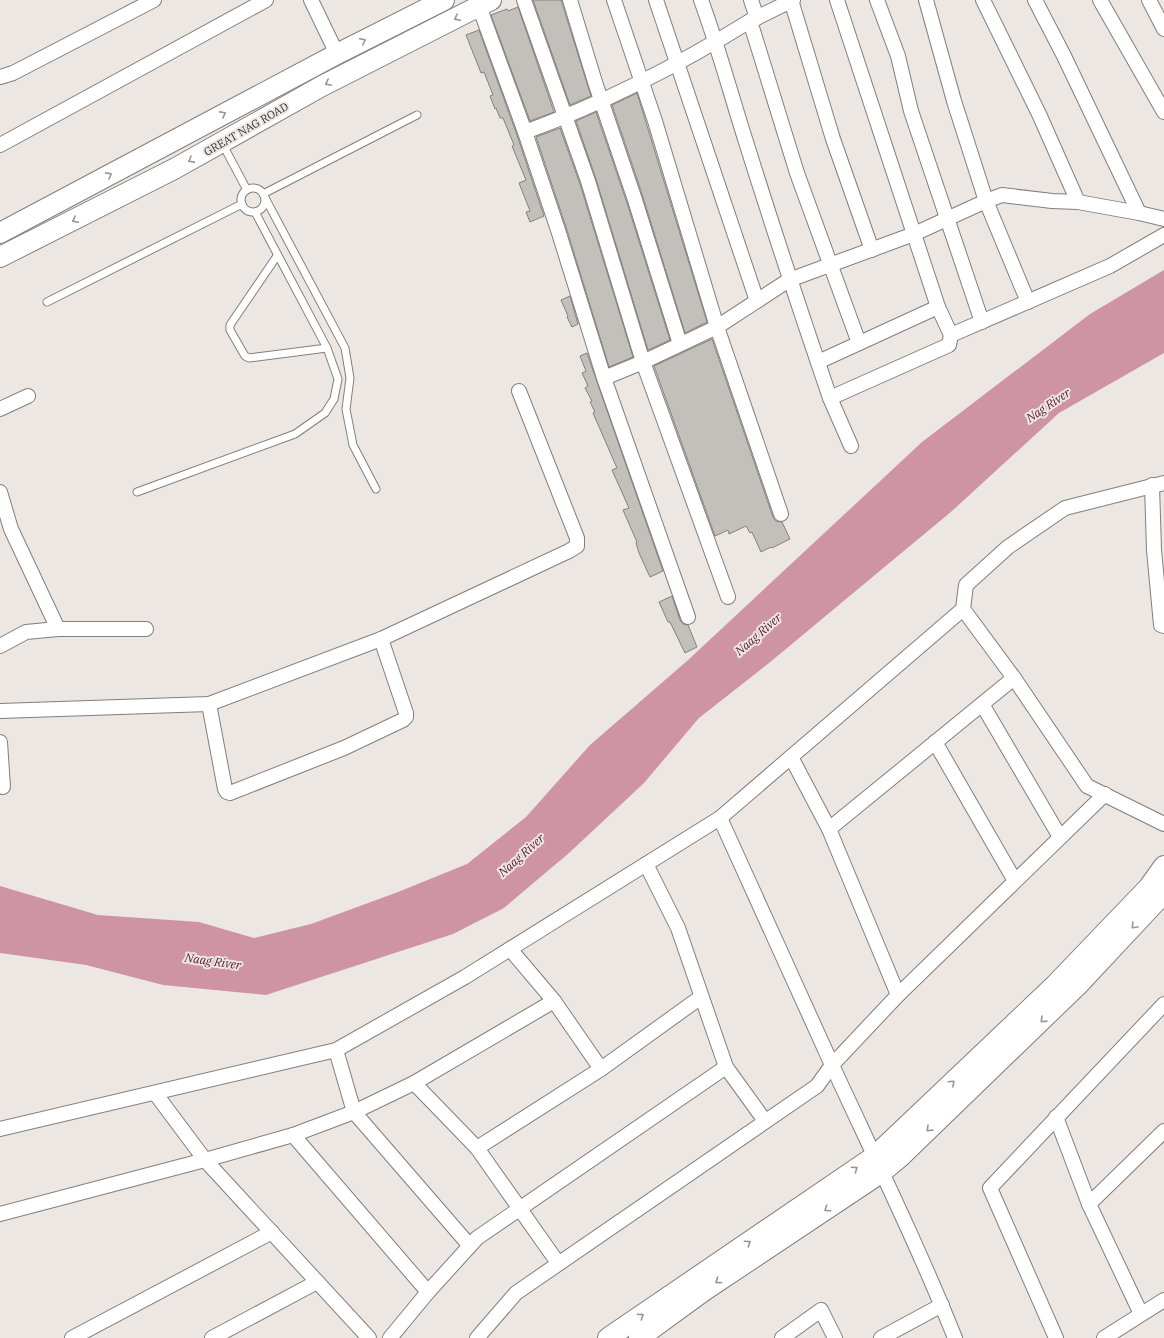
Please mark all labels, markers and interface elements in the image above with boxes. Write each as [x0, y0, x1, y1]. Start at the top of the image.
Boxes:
one-way arrow [453, 13, 461, 21]
one-way arrow [359, 38, 366, 45]
one-way arrow [325, 78, 332, 85]
street label: GREAT NAG ROAD [201, 99, 291, 159]
one-way arrow [219, 112, 226, 119]
one-way arrow [187, 156, 195, 163]
one-way arrow [104, 173, 112, 180]
one-way arrow [72, 215, 79, 222]
water label: Nag River [1022, 384, 1074, 426]
water label: Naag River [731, 609, 785, 659]
water label: Naag River [494, 830, 548, 880]
one-way arrow [1131, 922, 1138, 929]
water label: Naag River [183, 949, 243, 972]
one-way arrow [1040, 1015, 1048, 1022]
one-way arrow [947, 1080, 955, 1088]
one-way arrow [926, 1124, 934, 1132]
one-way arrow [851, 1166, 858, 1174]
one-way arrow [824, 1204, 831, 1211]
one-way arrow [744, 1240, 751, 1248]
one-way arrow [716, 1276, 723, 1283]
one-way arrow [636, 1314, 643, 1321]

